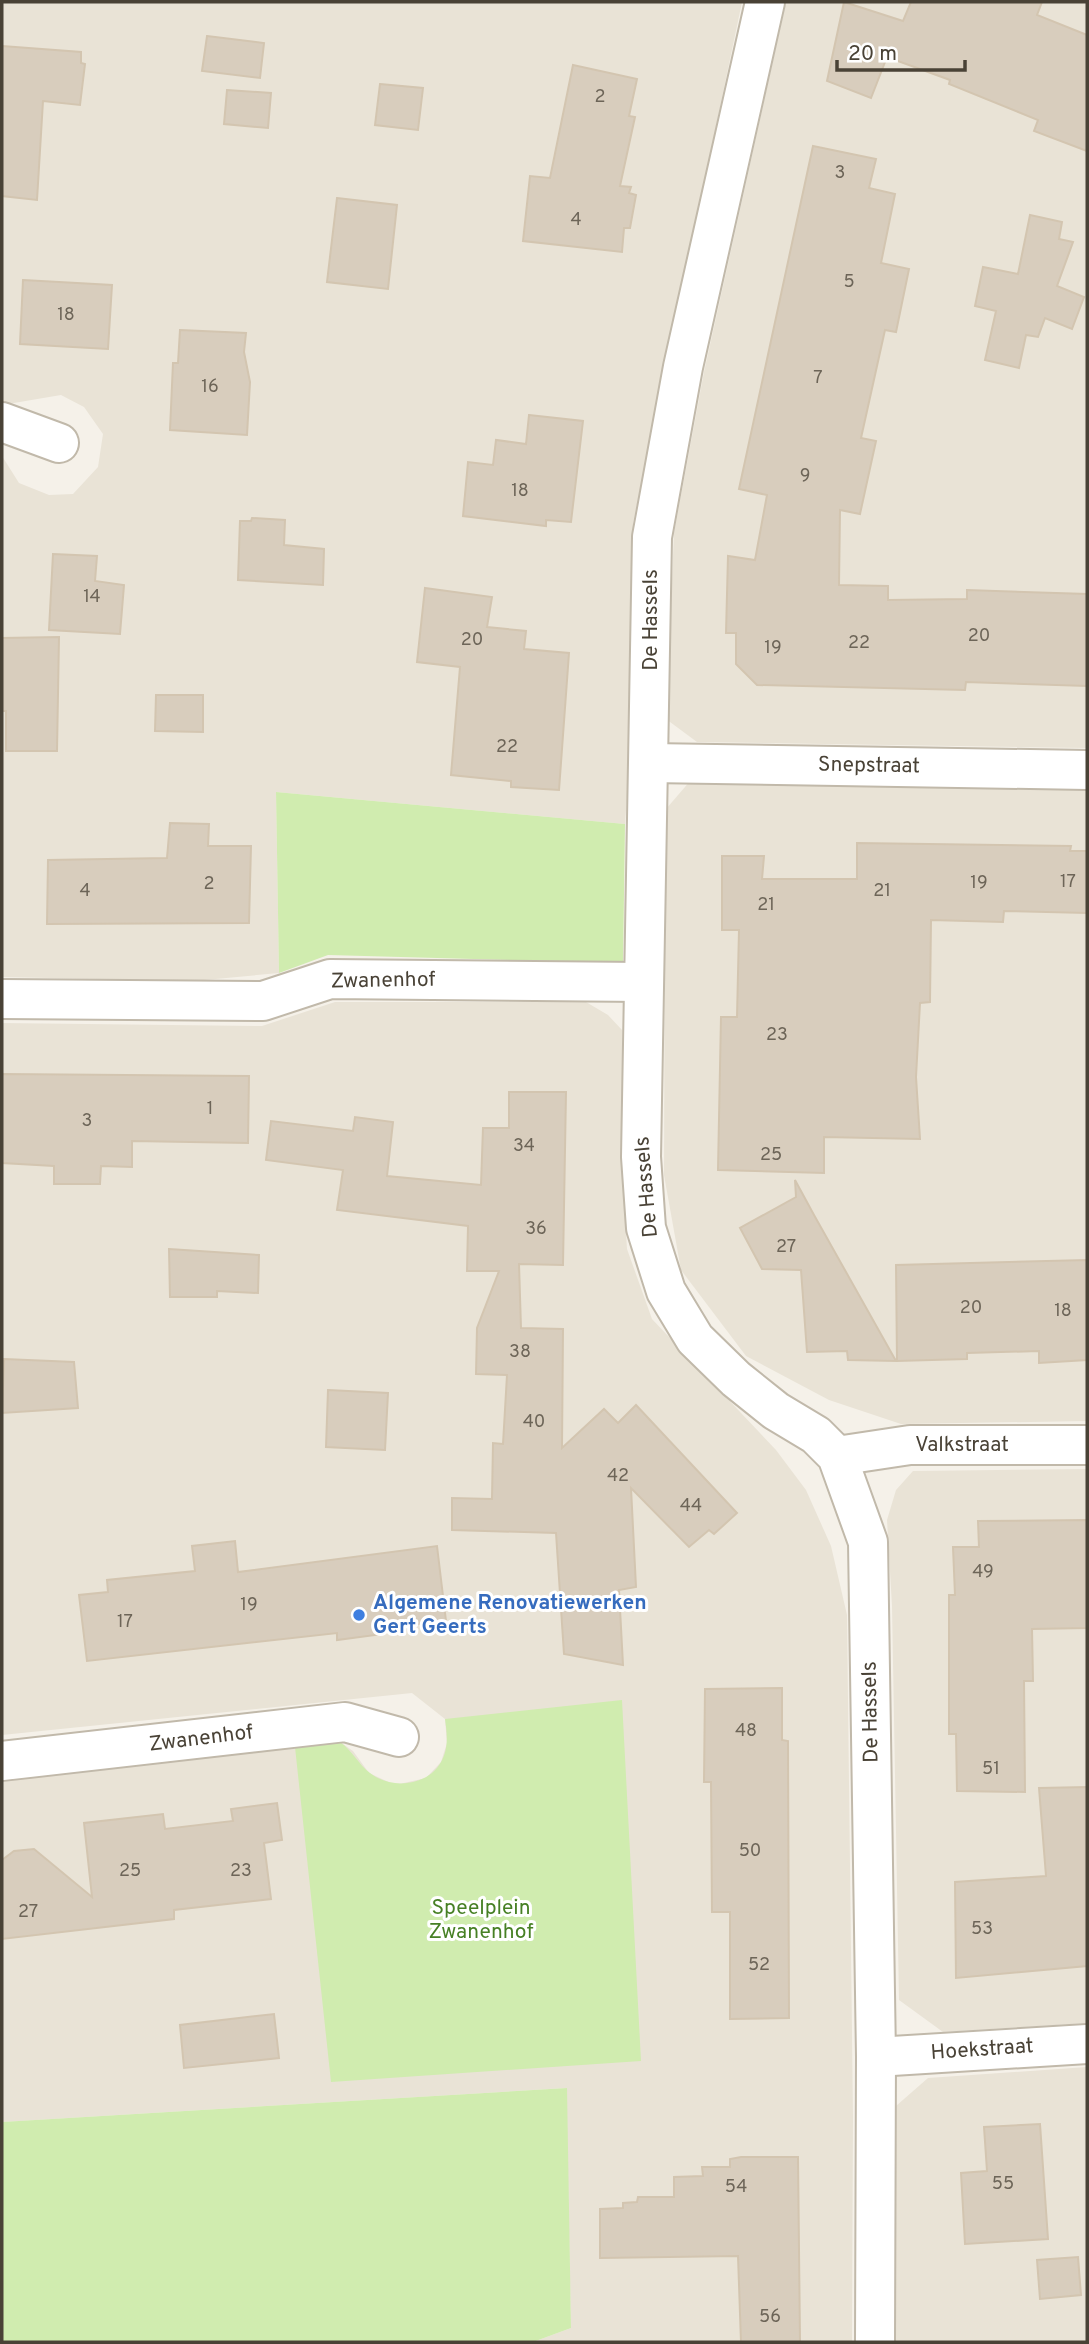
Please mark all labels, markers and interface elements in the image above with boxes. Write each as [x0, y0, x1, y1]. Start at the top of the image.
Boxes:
scale bar [837, 28, 965, 72]
text: 20 m [848, 41, 897, 68]
house number: 2 [594, 86, 606, 109]
house number: 3 [835, 162, 845, 185]
house number: 4 [570, 209, 582, 232]
house number: 5 [843, 271, 855, 294]
house number: 18 [57, 304, 75, 327]
house number: 7 [813, 367, 823, 390]
house number: 16 [201, 376, 219, 399]
house number: 9 [800, 465, 810, 488]
house number: 18 [511, 480, 529, 503]
street label: De Hassels [638, 569, 665, 671]
house number: 14 [83, 586, 101, 609]
house number: 20 [968, 625, 990, 648]
house number: 20 [461, 629, 483, 652]
house number: 22 [848, 632, 870, 655]
house number: 19 [764, 637, 782, 660]
house number: 22 [496, 736, 518, 759]
street label: Snepstraat [818, 752, 920, 780]
house number: 17 [1060, 871, 1076, 894]
house number: 19 [970, 872, 988, 895]
house number: 2 [203, 873, 215, 896]
house number: 4 [79, 880, 91, 903]
house number: 21 [873, 880, 891, 903]
house number: 21 [757, 894, 775, 917]
street label: Zwanenhof [330, 967, 436, 995]
house number: 23 [766, 1024, 788, 1047]
house number: 1 [207, 1098, 213, 1121]
house number: 3 [82, 1110, 92, 1133]
house number: 34 [513, 1135, 535, 1158]
street label: De Hassels [629, 1135, 665, 1239]
house number: 25 [760, 1144, 782, 1167]
house number: 36 [525, 1218, 547, 1241]
house number: 27 [776, 1236, 796, 1259]
house number: 20 [960, 1297, 982, 1320]
house number: 18 [1054, 1300, 1072, 1323]
house number: 38 [509, 1341, 531, 1364]
house number: 40 [523, 1411, 545, 1434]
street label: Valkstraat [915, 1432, 1009, 1459]
house number: 42 [607, 1465, 629, 1488]
house number: 44 [680, 1495, 702, 1518]
house number: 49 [972, 1561, 994, 1584]
place label: Algemene Renovatiewerken Gert Geerts [373, 1590, 647, 1641]
house number: 19 [240, 1594, 258, 1617]
marker: Algemene Renovatiewerken Gert Geerts [351, 1607, 367, 1623]
house number: 17 [117, 1611, 133, 1634]
street label: De Hassels [857, 1661, 885, 1763]
street label: Zwanenhof [147, 1719, 255, 1759]
house number: 48 [735, 1720, 757, 1743]
house number: 51 [982, 1758, 1000, 1781]
house number: 50 [739, 1840, 761, 1863]
house number: 25 [119, 1860, 141, 1883]
house number: 23 [230, 1860, 252, 1883]
park label: Speelplein Zwanenhof [429, 1895, 533, 1946]
house number: 27 [18, 1901, 38, 1924]
house number: 53 [971, 1918, 993, 1941]
house number: 52 [748, 1954, 770, 1977]
street label: Hoekstraat [930, 2033, 1034, 2067]
house number: 55 [992, 2173, 1014, 2196]
house number: 54 [725, 2176, 747, 2199]
house number: 56 [759, 2306, 781, 2329]

